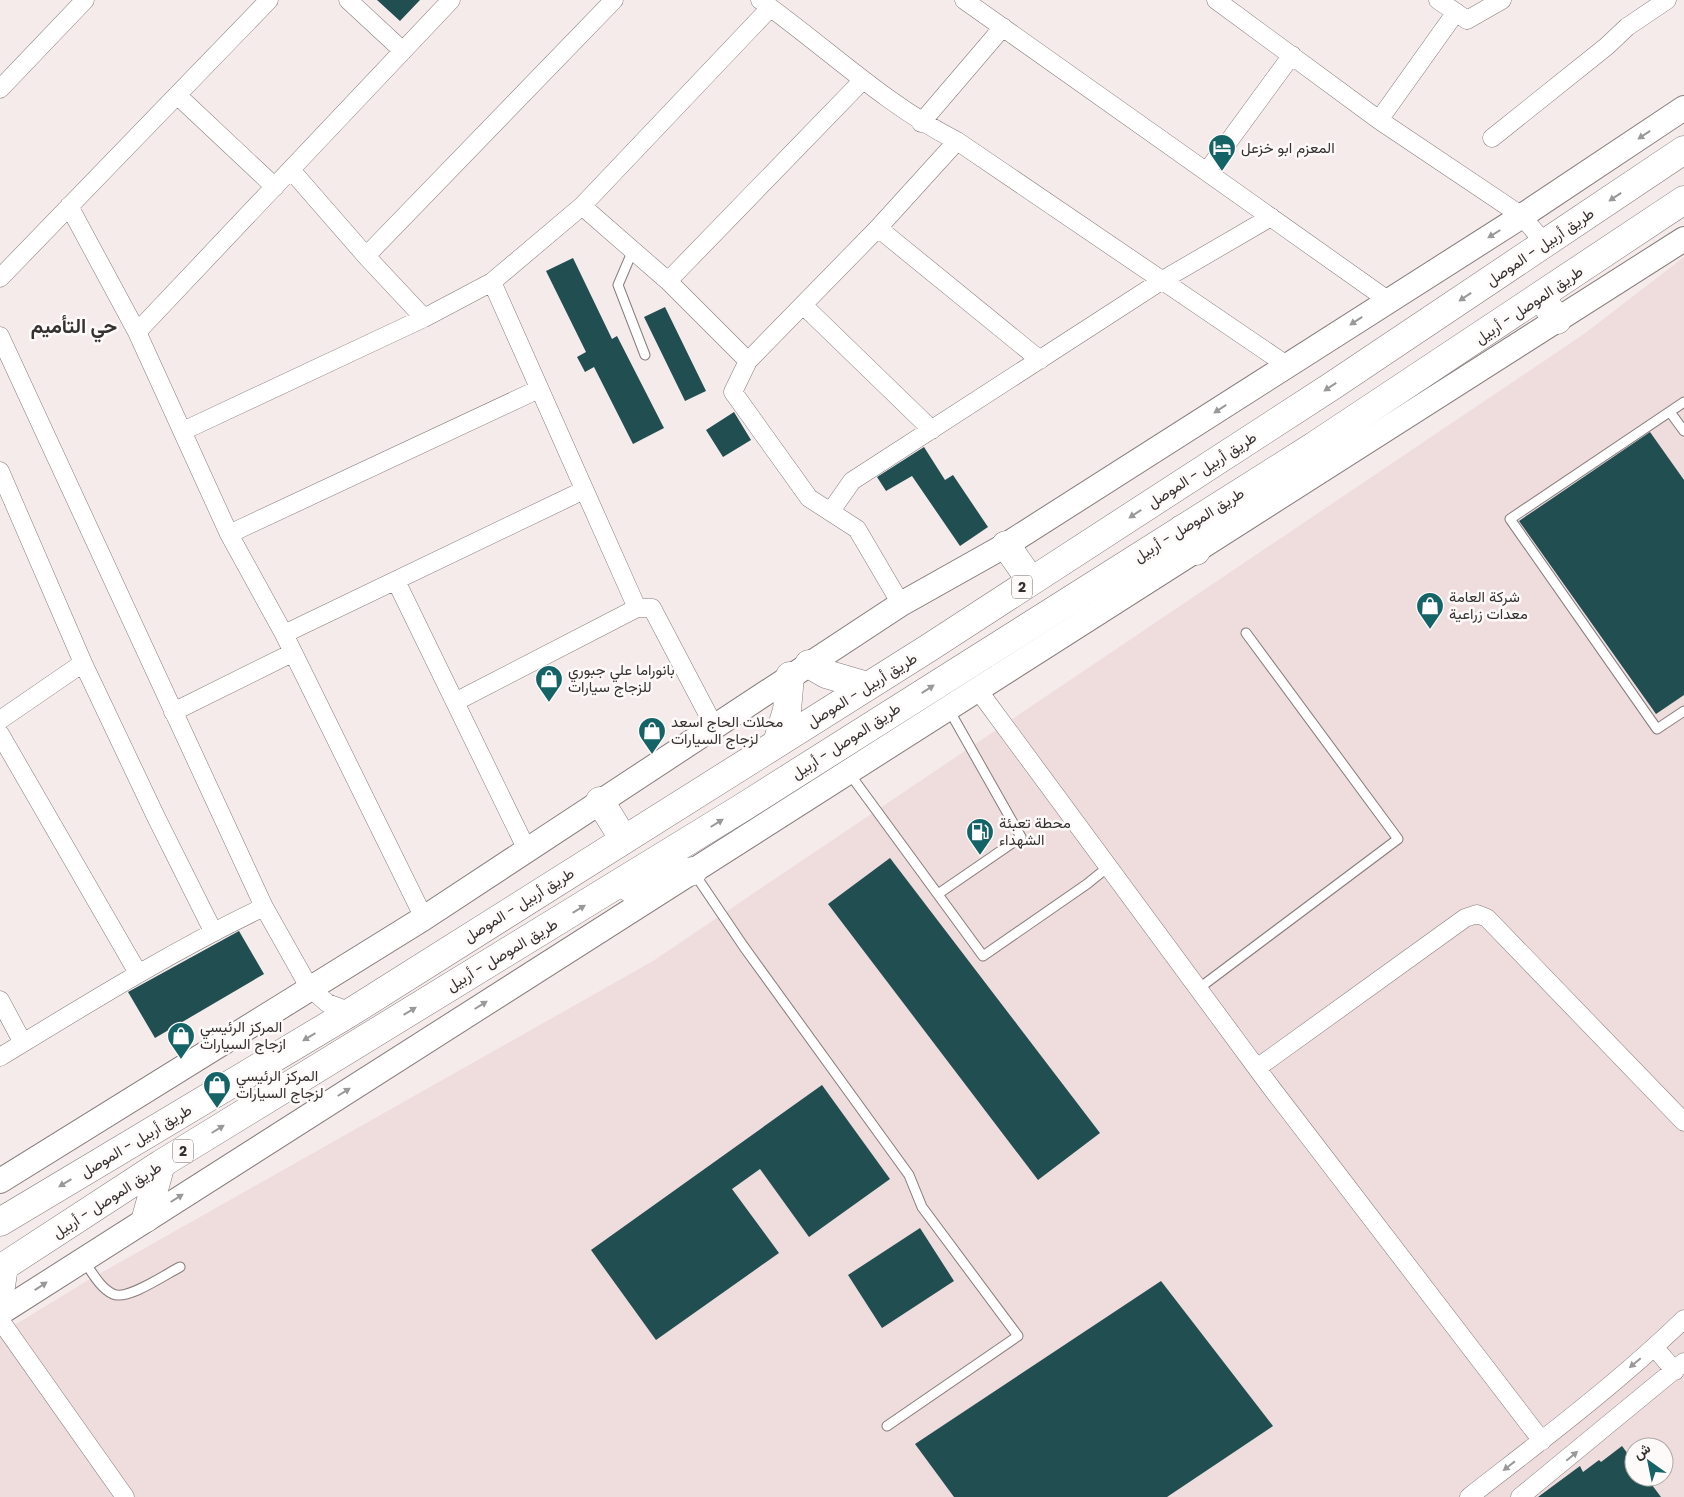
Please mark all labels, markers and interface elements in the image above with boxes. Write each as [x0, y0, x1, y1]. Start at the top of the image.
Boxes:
one-way arrow [1637, 130, 1651, 140]
hotel icon: المعزم ابو خزعل [1207, 133, 1237, 172]
place label: المعزم ابو خزعل [1241, 137, 1335, 158]
one-way arrow [1608, 192, 1621, 202]
street label: طريق أربيل - الموصل [1481, 202, 1598, 291]
one-way arrow [1487, 229, 1500, 239]
street label: طريق الموصل - أربيل [1470, 260, 1587, 349]
one-way arrow [1458, 292, 1472, 302]
district label: حي التأميم [31, 312, 117, 343]
one-way arrow [1350, 317, 1363, 326]
one-way arrow [1323, 383, 1337, 392]
one-way arrow [1213, 404, 1226, 414]
street label: طريق أربيل - الموصل [1143, 426, 1261, 513]
street label: طريق الموصل - أربيل [1130, 482, 1248, 567]
one-way arrow [1128, 509, 1142, 519]
road number: 2 [1012, 576, 1032, 598]
place label: شركة العامة معدات زراعية [1449, 586, 1528, 624]
shop icon: شركة العامة معدات زراعية [1415, 591, 1445, 630]
street label: طريق أربيل - الموصل [803, 647, 921, 732]
place label: بانوراما علي جبوري للزجاج سيارات [568, 659, 675, 698]
shop icon: بانوراما علي جبوري للزجاج سيارات [534, 664, 564, 703]
one-way arrow [921, 685, 934, 694]
street label: طريق الموصل - أربيل [787, 697, 905, 784]
place label: محلات الحاج اسعد لزجاج السيارات [671, 711, 783, 750]
shop icon: محلات الحاج اسعد لزجاج السيارات [637, 716, 667, 755]
place label: محطة تعبئة الشهداء [999, 812, 1071, 850]
fuel station icon: محطة تعبئة الشهداء [965, 817, 995, 856]
one-way arrow [710, 819, 723, 828]
street label: طريق أربيل - الموصل [460, 862, 578, 947]
one-way arrow [572, 904, 585, 913]
street label: طريق الموصل - أربيل [442, 913, 562, 996]
one-way arrow [475, 1000, 488, 1010]
one-way arrow [403, 1007, 416, 1016]
place label: المركز الرئيسي ازجاج السيارات [200, 1016, 286, 1055]
shop icon: المركز الرئيسي ازجاج السيارات [166, 1021, 196, 1060]
one-way arrow [303, 1032, 316, 1041]
place label: المركز الرئيسي لزجاج السيارات [236, 1065, 324, 1104]
shop icon: المركز الرئيسي لزجاج السيارات [202, 1070, 232, 1109]
one-way arrow [337, 1087, 351, 1097]
street label: طريق أربيل - الموصل [76, 1099, 196, 1182]
one-way arrow [211, 1125, 224, 1134]
road number: 2 [173, 1140, 193, 1162]
street label: طريق الموصل - أربيل [48, 1156, 166, 1243]
one-way arrow [58, 1179, 71, 1188]
one-way arrow [171, 1193, 184, 1203]
one-way arrow [34, 1282, 47, 1291]
one-way arrow [1629, 1358, 1642, 1369]
north arrow [1624, 1437, 1674, 1487]
text: ش [1629, 1438, 1655, 1464]
one-way arrow [1566, 1451, 1579, 1462]
one-way arrow [1502, 1461, 1516, 1471]

